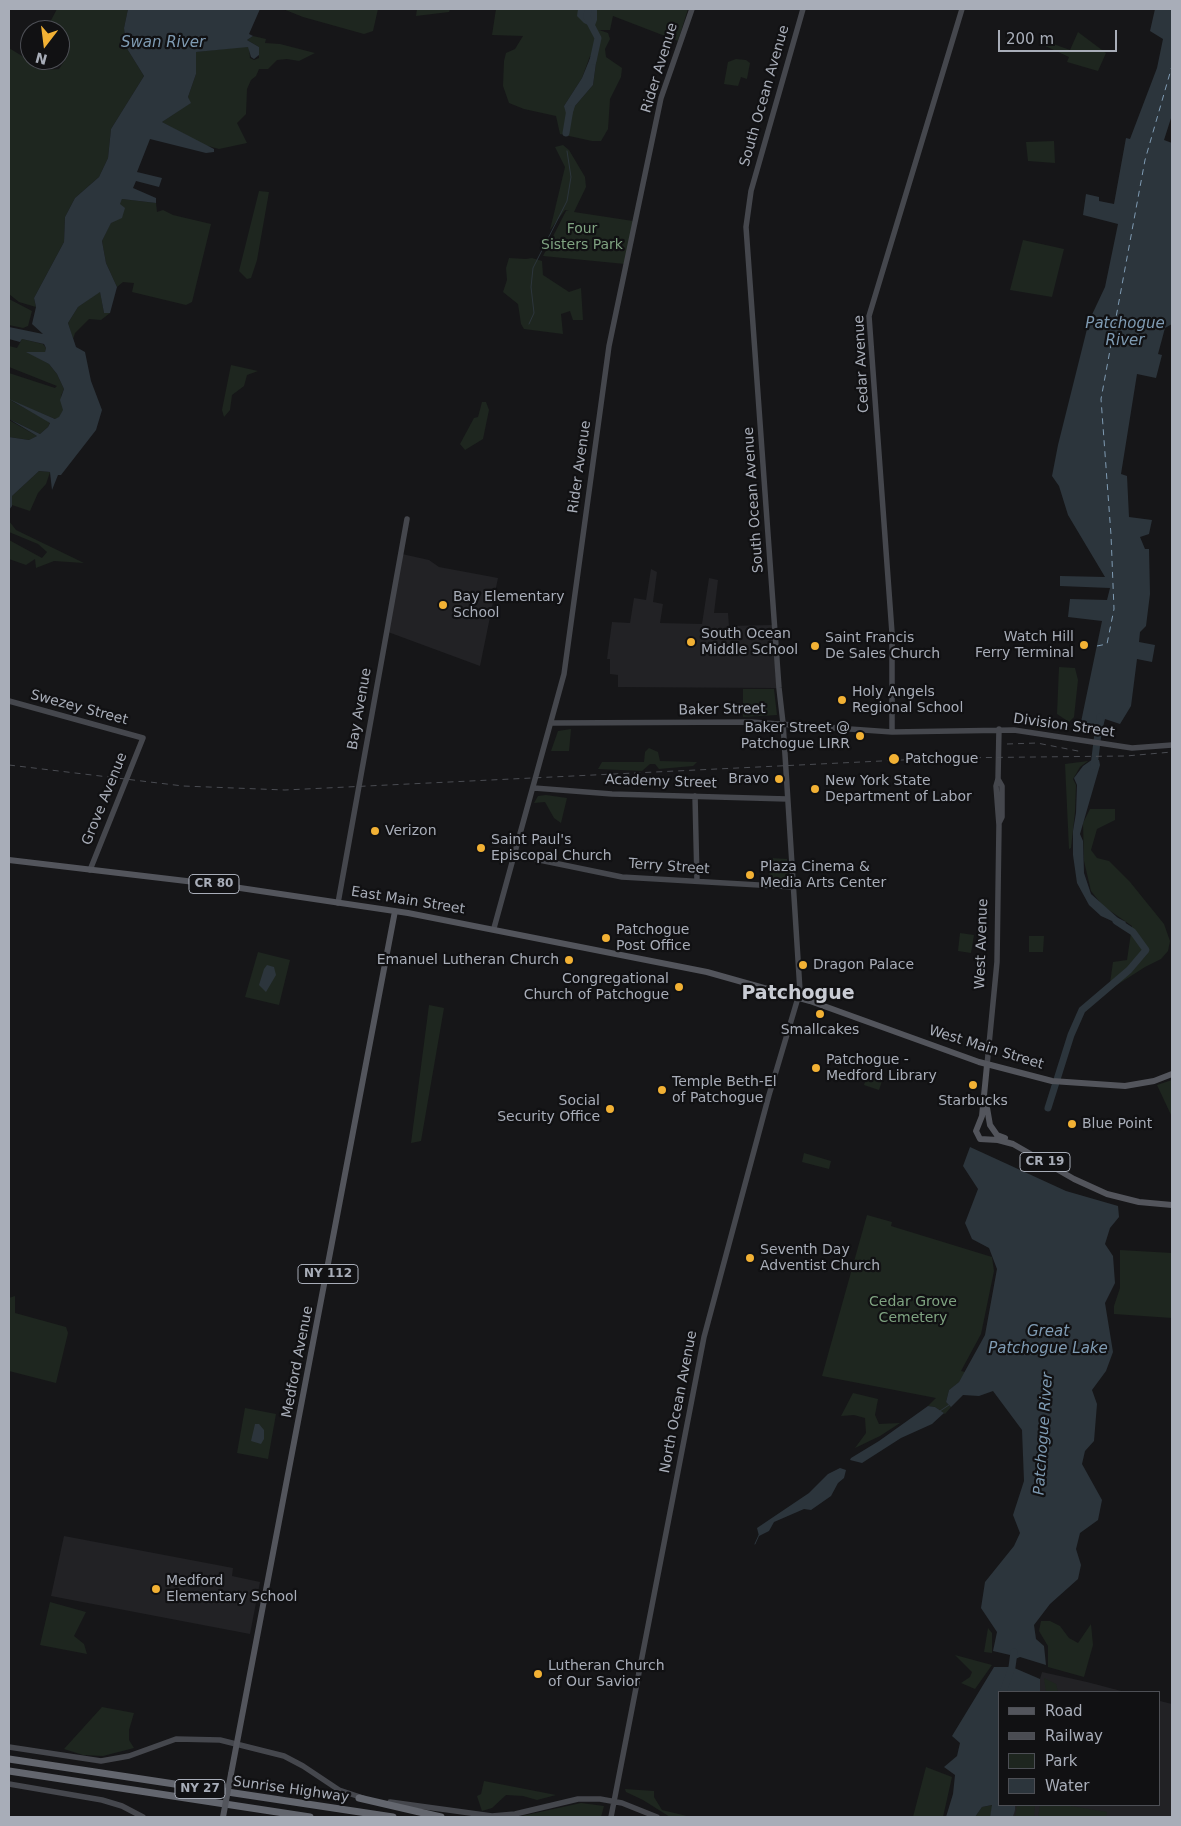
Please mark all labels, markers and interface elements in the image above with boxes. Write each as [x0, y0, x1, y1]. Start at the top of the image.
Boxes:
north arrow [20, 20, 70, 70]
scale bar [1001, 20, 1120, 52]
street label: Rider Avenue [638, 21, 682, 115]
street label: South Ocean Avenue [737, 23, 793, 169]
text: 200 m [1006, 30, 1054, 48]
water label: Swan River [121, 34, 205, 52]
text: N [34, 49, 49, 68]
park label: Four Sisters Park [541, 221, 623, 253]
street label: Cedar Avenue [851, 315, 873, 413]
water label: Patchogue River [1085, 315, 1165, 350]
street label: Rider Avenue [565, 420, 595, 514]
street label: South Ocean Avenue [741, 426, 767, 574]
place label: Bay Elementary School [453, 589, 565, 622]
marker: Bay Elementary School [437, 599, 449, 611]
place label: South Ocean Middle School [701, 626, 798, 658]
place label: Watch Hill Ferry Terminal [975, 629, 1074, 662]
place label: Saint Francis De Sales Church [825, 630, 940, 662]
marker: South Ocean Middle School [685, 636, 697, 648]
marker: Watch Hill Ferry Terminal [1078, 639, 1090, 651]
marker: Saint Francis De Sales Church [809, 640, 821, 652]
street label: Bay Avenue [345, 667, 375, 751]
place label: Holy Angels Regional School [852, 684, 963, 716]
street label: Swezey Street [28, 687, 130, 729]
marker: Holy Angels Regional School [836, 694, 848, 706]
street label: Baker Street [678, 701, 766, 719]
street label: Division Street [1012, 711, 1116, 741]
place label: Baker Street @ Patchogue LIRR [741, 720, 850, 752]
marker: Baker Street @ Patchogue LIRR [854, 730, 866, 742]
street label: Grove Avenue [79, 750, 131, 848]
place label: Patchogue [905, 751, 978, 767]
marker: Patchogue [887, 752, 901, 766]
place label: Bravo [728, 771, 769, 787]
street label: Academy Street [605, 772, 717, 792]
marker: Bravo [773, 773, 785, 785]
place label: New York State Department of Labor [825, 773, 972, 806]
marker: New York State Department of Labor [809, 783, 821, 795]
place label: Verizon [385, 823, 437, 839]
marker: Verizon [369, 825, 381, 837]
place label: Saint Paul's Episcopal Church [491, 832, 612, 864]
marker: Saint Paul's Episcopal Church [475, 842, 487, 854]
street label: Terry Street [628, 856, 710, 878]
place label: Plaza Cinema & Media Arts Center [760, 859, 886, 892]
marker: Plaza Cinema & Media Arts Center [744, 869, 756, 881]
road number: CR 80 [189, 874, 239, 894]
street label: East Main Street [350, 884, 466, 918]
street label: West Avenue [972, 898, 992, 990]
place label: Patchogue Post Office [616, 922, 691, 954]
marker: Patchogue Post Office [600, 932, 612, 944]
place label: Emanuel Lutheran Church [377, 952, 559, 968]
marker: Emanuel Lutheran Church [563, 954, 575, 966]
place label: Dragon Palace [813, 957, 914, 973]
marker: Dragon Palace [797, 959, 809, 971]
place label: Congregational Church of Patchogue [524, 971, 669, 1004]
marker: Congregational Church of Patchogue [673, 981, 685, 993]
district label: Patchogue [741, 983, 855, 1005]
marker: Smallcakes [814, 1008, 826, 1020]
place label: Smallcakes [781, 1022, 859, 1038]
street label: West Main Street [927, 1023, 1045, 1073]
place label: Patchogue - Medford Library [826, 1052, 937, 1084]
marker: Patchogue - Medford Library [810, 1062, 822, 1074]
place label: Temple Beth-El of Patchogue [672, 1074, 777, 1106]
marker: Starbucks [967, 1079, 979, 1091]
marker: Temple Beth-El of Patchogue [656, 1084, 668, 1096]
place label: Social Security Office [497, 1093, 600, 1126]
place label: Starbucks [938, 1093, 1008, 1109]
marker: Social Security Office [604, 1103, 616, 1115]
place label: Blue Point [1082, 1116, 1152, 1132]
marker: Blue Point [1066, 1118, 1078, 1130]
road number: CR 19 [1020, 1152, 1070, 1172]
place label: Seventh Day Adventist Church [760, 1242, 880, 1274]
marker: Seventh Day Adventist Church [744, 1252, 756, 1264]
road number: NY 112 [298, 1264, 358, 1284]
park label: Cedar Grove Cemetery [869, 1294, 957, 1326]
street label: Medford Avenue [279, 1304, 317, 1420]
water label: Great Patchogue Lake [988, 1323, 1108, 1358]
street label: North Ocean Avenue [657, 1329, 701, 1475]
water label: Patchogue River [1031, 1372, 1057, 1496]
place label: Medford Elementary School [166, 1573, 298, 1605]
marker: Medford Elementary School [150, 1583, 162, 1595]
place label: Lutheran Church of Our Savior [548, 1658, 665, 1690]
marker: Lutheran Church of Our Savior [532, 1668, 544, 1680]
legend [998, 1691, 1161, 1806]
text: Road [1045, 1702, 1083, 1720]
text: Railway [1045, 1727, 1103, 1745]
text: Park [1045, 1752, 1077, 1770]
street label: Sunrise Highway [232, 1774, 350, 1806]
text: Water [1045, 1777, 1089, 1795]
road number: NY 27 [175, 1780, 225, 1798]

